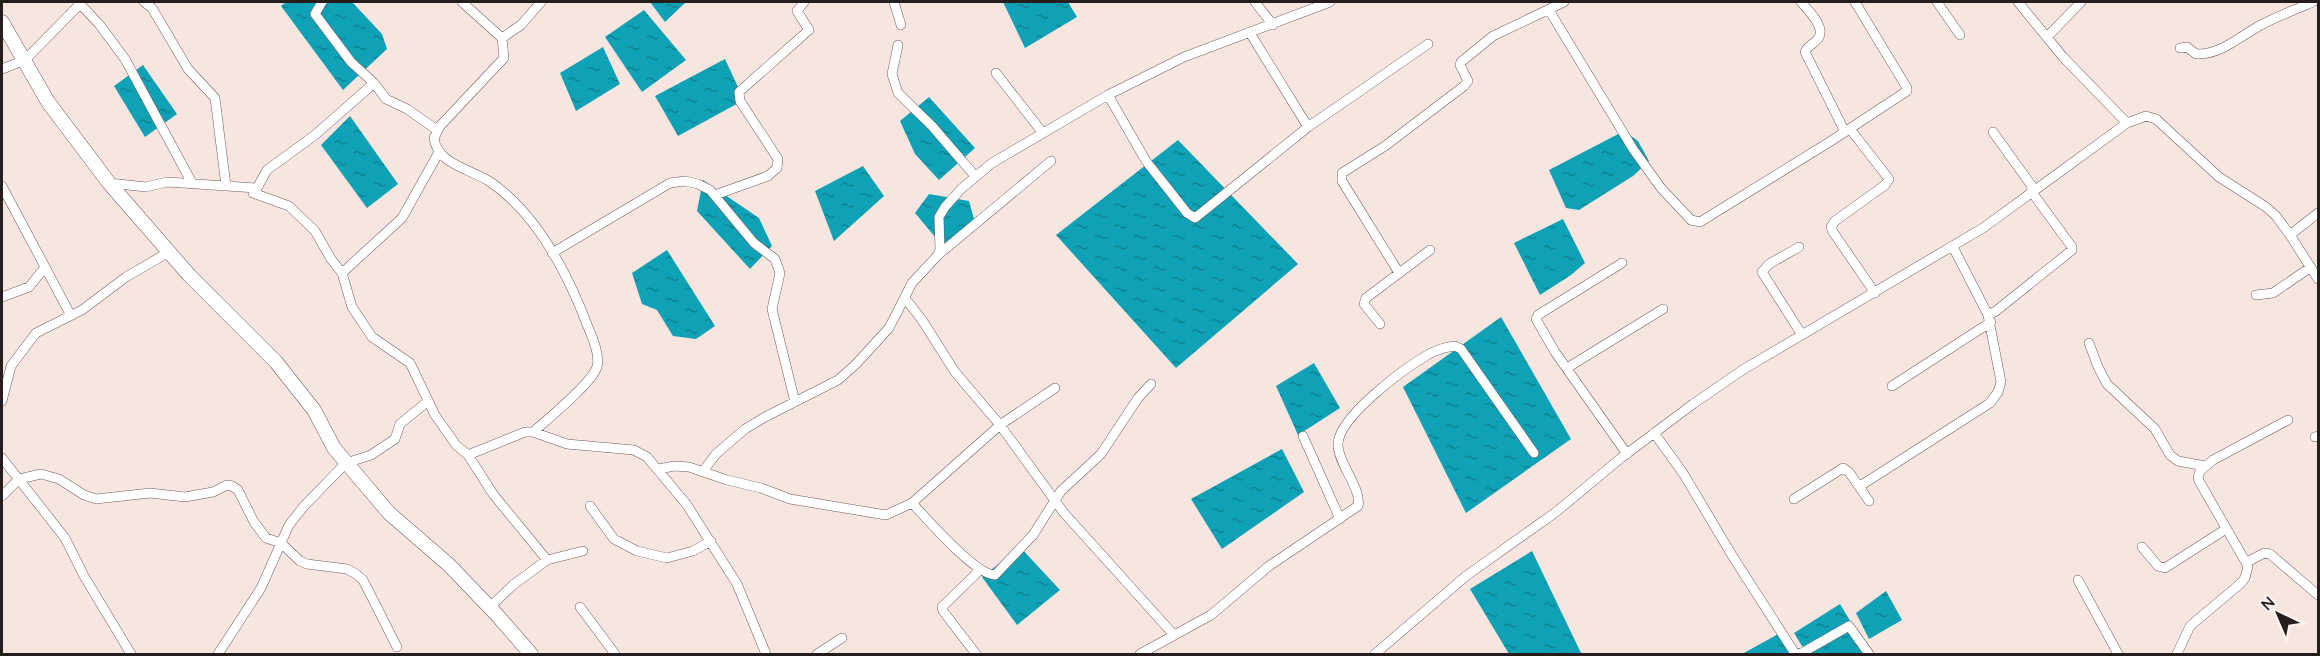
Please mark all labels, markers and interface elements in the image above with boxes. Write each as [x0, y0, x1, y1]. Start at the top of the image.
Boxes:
north arrow [2248, 584, 2308, 644]
text: N [2256, 592, 2279, 614]

